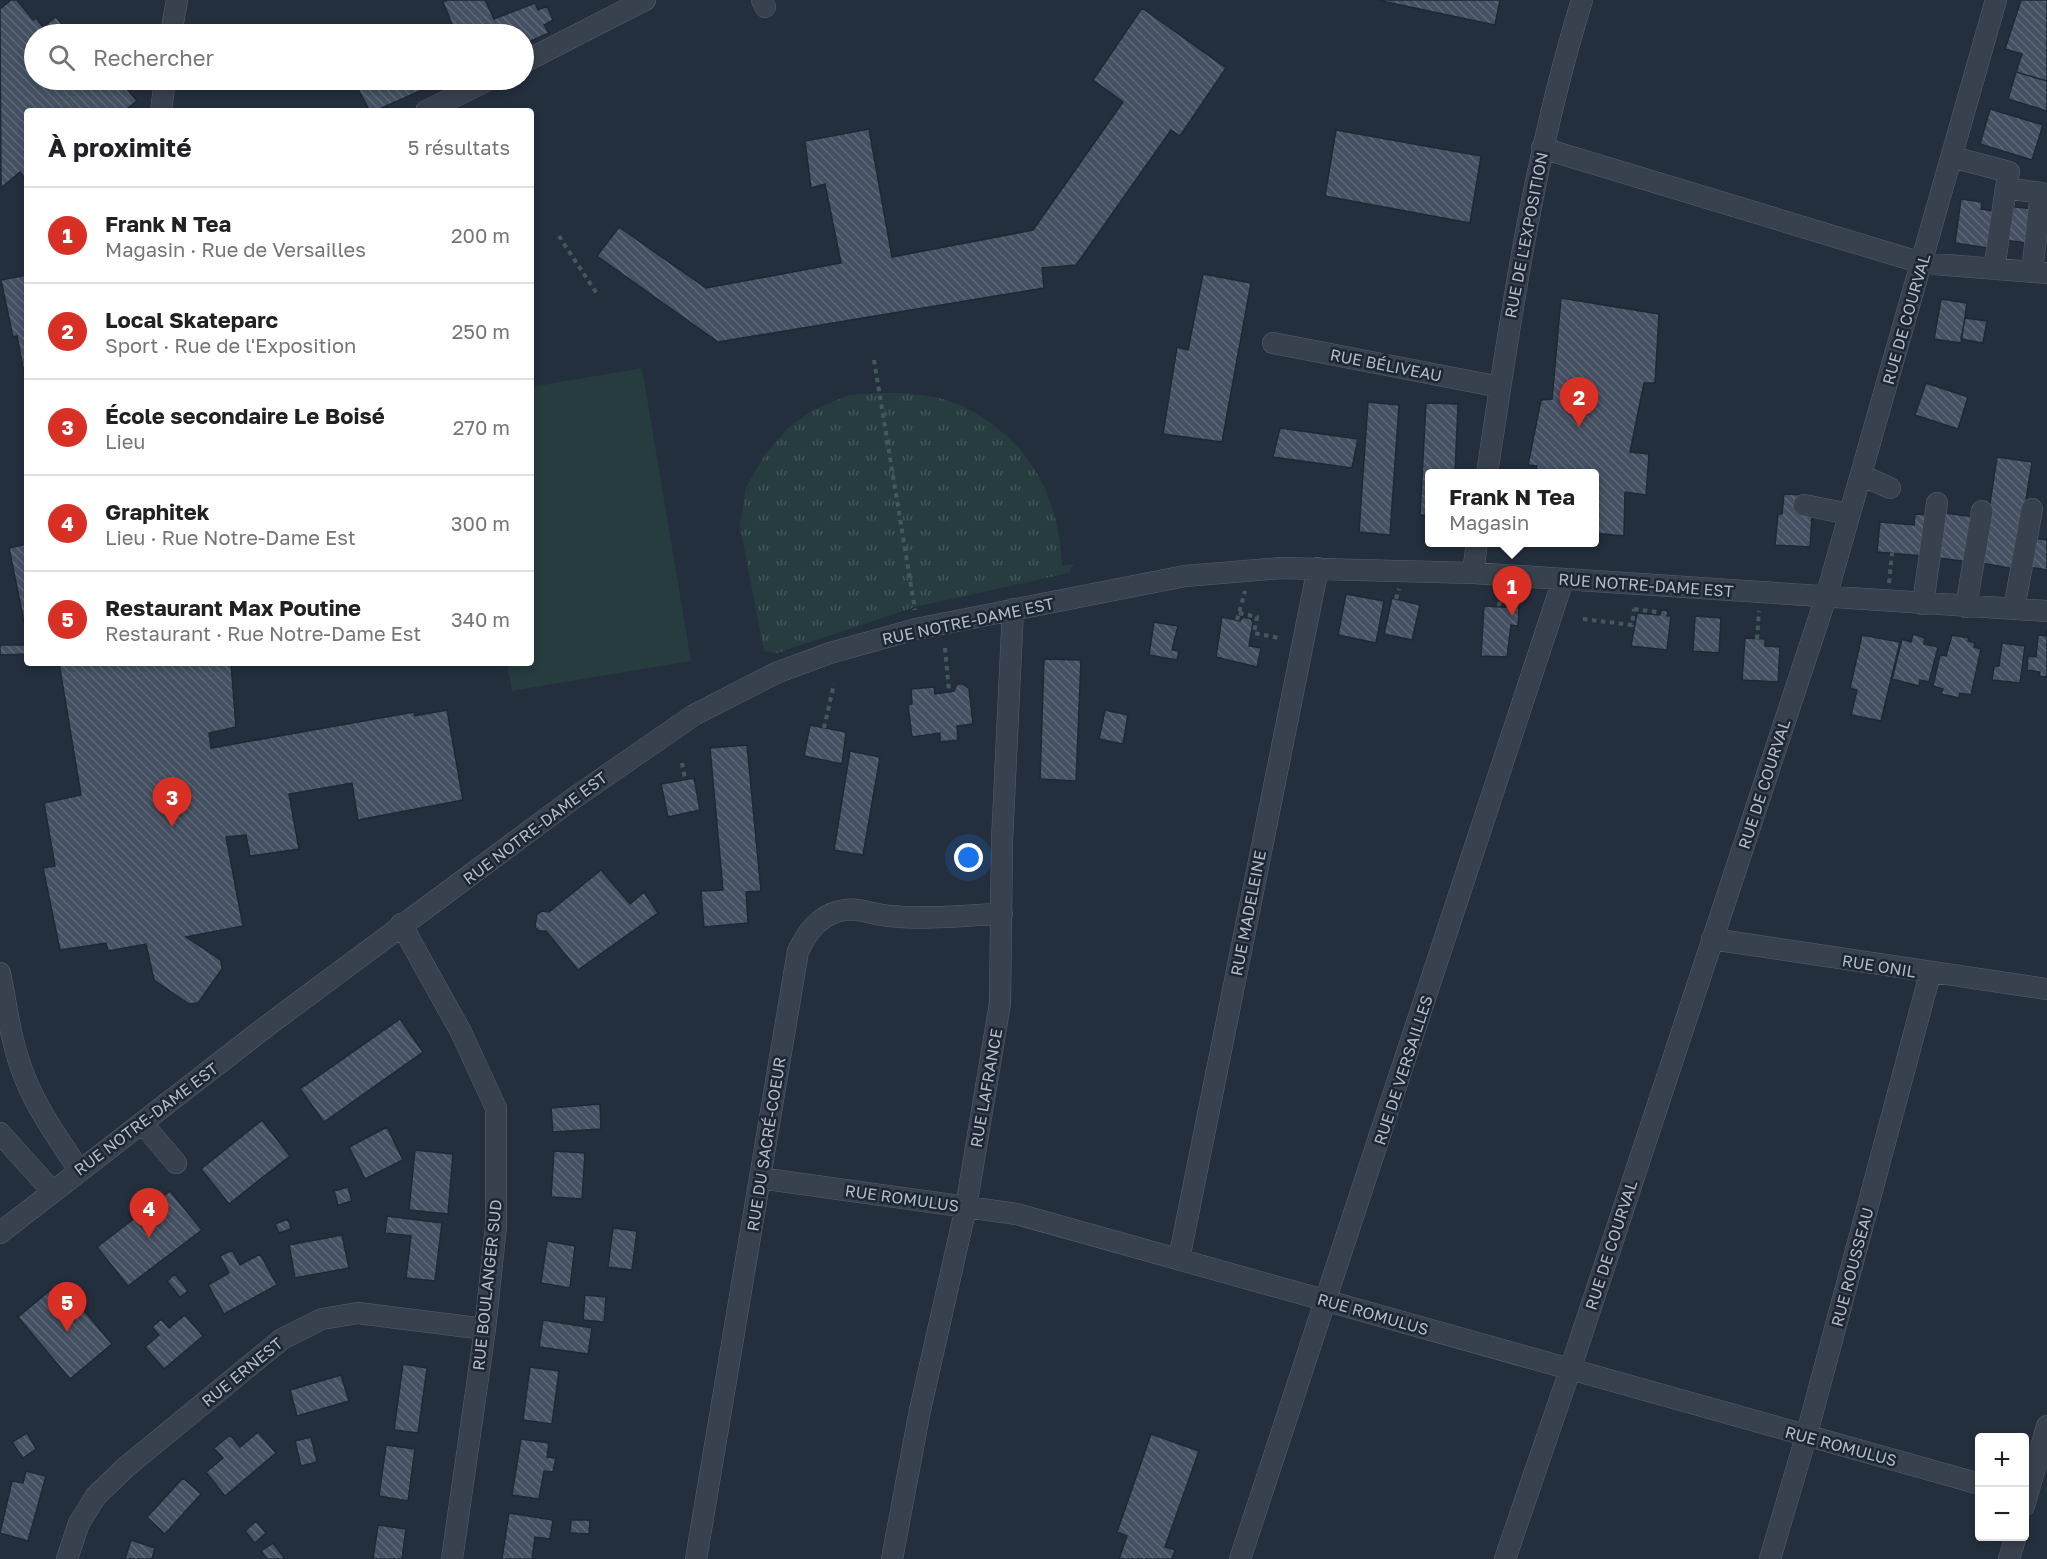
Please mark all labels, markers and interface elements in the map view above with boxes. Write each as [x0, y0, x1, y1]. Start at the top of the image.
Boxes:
search box [24, 24, 534, 90]
icon: search [45, 41, 78, 74]
text: Rechercher [93, 44, 214, 71]
text: À proximité [48, 132, 192, 163]
text: 5 résultats [408, 135, 510, 159]
street label: RUE DE L'EXPOSITION [1500, 150, 1552, 320]
text: Frank N Tea [105, 210, 231, 237]
text: 1 [62, 223, 73, 247]
text: 200 m [451, 223, 510, 247]
text: Magasin · Rue de Versailles [105, 237, 366, 261]
street label: RUE DE COURVAL [1878, 251, 1934, 387]
text: Local Skateparc [105, 306, 278, 333]
text: 2 [61, 319, 74, 343]
text: 250 m [452, 319, 510, 343]
text: Sport · Rue de l'Exposition [105, 333, 356, 357]
street label: RUE BÉLIVEAU [1329, 344, 1443, 386]
pin: 2 [1560, 378, 1598, 427]
text: École secondaire Le Boisé [105, 402, 385, 429]
text: 3 [61, 415, 74, 439]
text: 270 m [453, 415, 510, 439]
text: Lieu [105, 429, 145, 453]
popup [1425, 469, 1599, 547]
text: Frank N Tea [1449, 483, 1575, 510]
text: Graphitek [105, 498, 210, 525]
text: Magasin [1449, 510, 1529, 534]
text: 4 [61, 511, 74, 535]
text: 300 m [451, 511, 510, 535]
text: Lieu · Rue Notre-Dame Est [105, 525, 356, 549]
pin: 1 [1492, 566, 1532, 616]
street label: RUE NOTRE-DAME EST [1558, 569, 1734, 601]
street label: RUE NOTRE-DAME EST [880, 593, 1056, 649]
text: Restaurant Max Poutine [105, 594, 361, 621]
text: 5 [61, 607, 74, 631]
text: 340 m [451, 607, 510, 631]
text: Restaurant · Rue Notre-Dame Est [105, 621, 421, 645]
street label: RUE DE COURVAL [1734, 717, 1794, 851]
street label: RUE NOTRE-DAME EST [459, 767, 611, 889]
pin: 3 [152, 778, 192, 827]
your location [954, 843, 983, 872]
street label: RUE MADELEINE [1226, 849, 1270, 977]
street label: RUE ONIL [1841, 950, 1917, 982]
street label: RUE DE VERSAILLES [1369, 992, 1437, 1148]
street label: RUE LAFRANCE [966, 1027, 1006, 1149]
street label: RUE DU SACRÉ-COEUR [742, 1055, 790, 1233]
street label: RUE NOTRE-DAME EST [70, 1058, 222, 1180]
street label: RUE DE COURVAL [1581, 1178, 1641, 1312]
street label: RUE ROMULUS [844, 1180, 960, 1216]
pin: 4 [130, 1188, 168, 1238]
street label: RUE BOULANGER SUD [468, 1199, 506, 1371]
street label: RUE ROUSSEAU [1826, 1205, 1878, 1329]
pin: 5 [48, 1282, 86, 1332]
street label: RUE ROMULUS [1315, 1289, 1431, 1339]
street label: RUE ERNEST [197, 1333, 287, 1411]
street label: RUE ROMULUS [1783, 1421, 1899, 1471]
map controls [1975, 1433, 2029, 1541]
button: + [1975, 1433, 2029, 1487]
button: − [1975, 1487, 2029, 1541]

